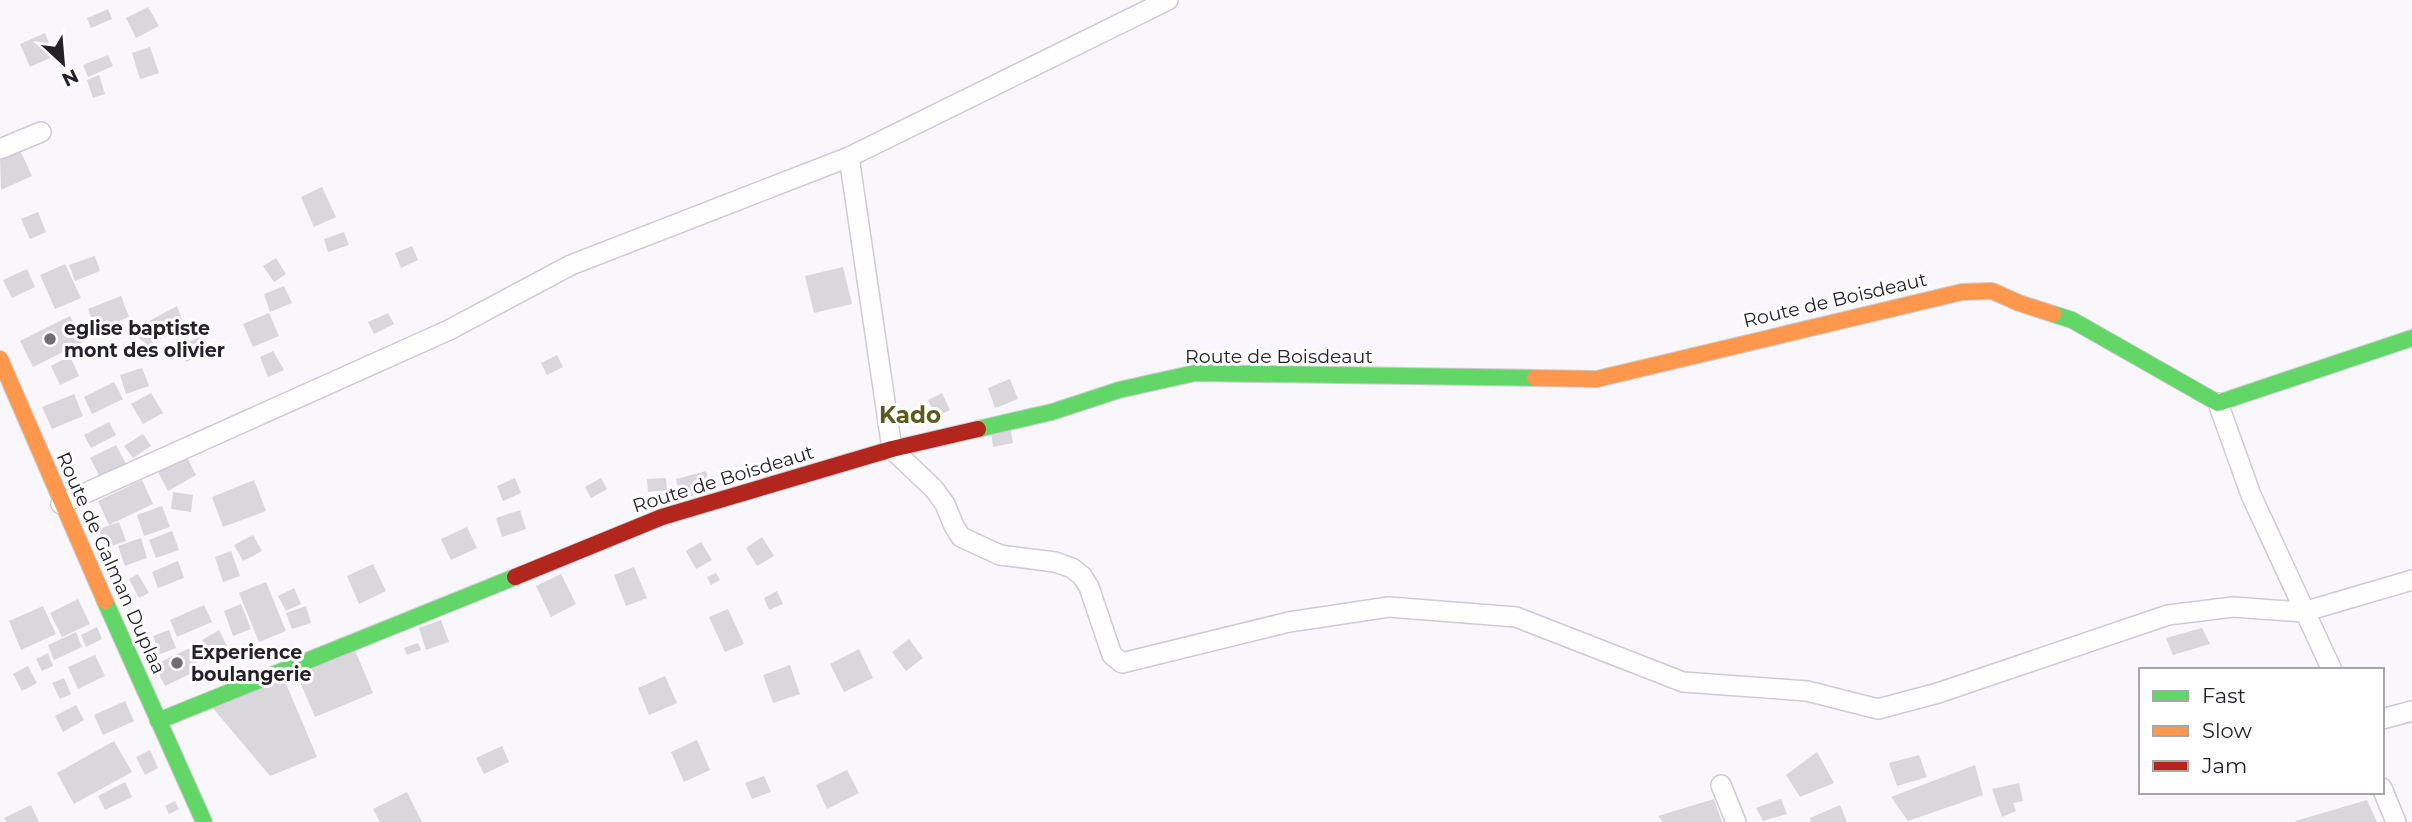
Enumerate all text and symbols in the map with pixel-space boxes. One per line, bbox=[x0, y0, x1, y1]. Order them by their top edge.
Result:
north arrow bbox=[28, 28, 98, 98]
text: N bbox=[58, 64, 82, 92]
street label: Route de Boisdeaut bbox=[1741, 268, 1929, 332]
place label: eglise baptiste mont des olivier bbox=[64, 317, 225, 362]
marker: eglise baptiste mont des olivier bbox=[42, 331, 58, 347]
street label: Route de Boisdeaut bbox=[1185, 345, 1373, 368]
district label: Kado bbox=[879, 401, 941, 429]
street label: Route de Boisdeaut bbox=[630, 440, 817, 517]
street label: Route de Galman Duplaa bbox=[52, 448, 170, 678]
place label: Experience boulangerie bbox=[191, 641, 311, 686]
marker: Experience boulangerie bbox=[169, 655, 185, 671]
legend bbox=[2139, 668, 2384, 794]
text: Fast bbox=[2202, 683, 2246, 708]
text: Slow bbox=[2202, 718, 2252, 743]
text: Jam bbox=[2201, 753, 2247, 778]

